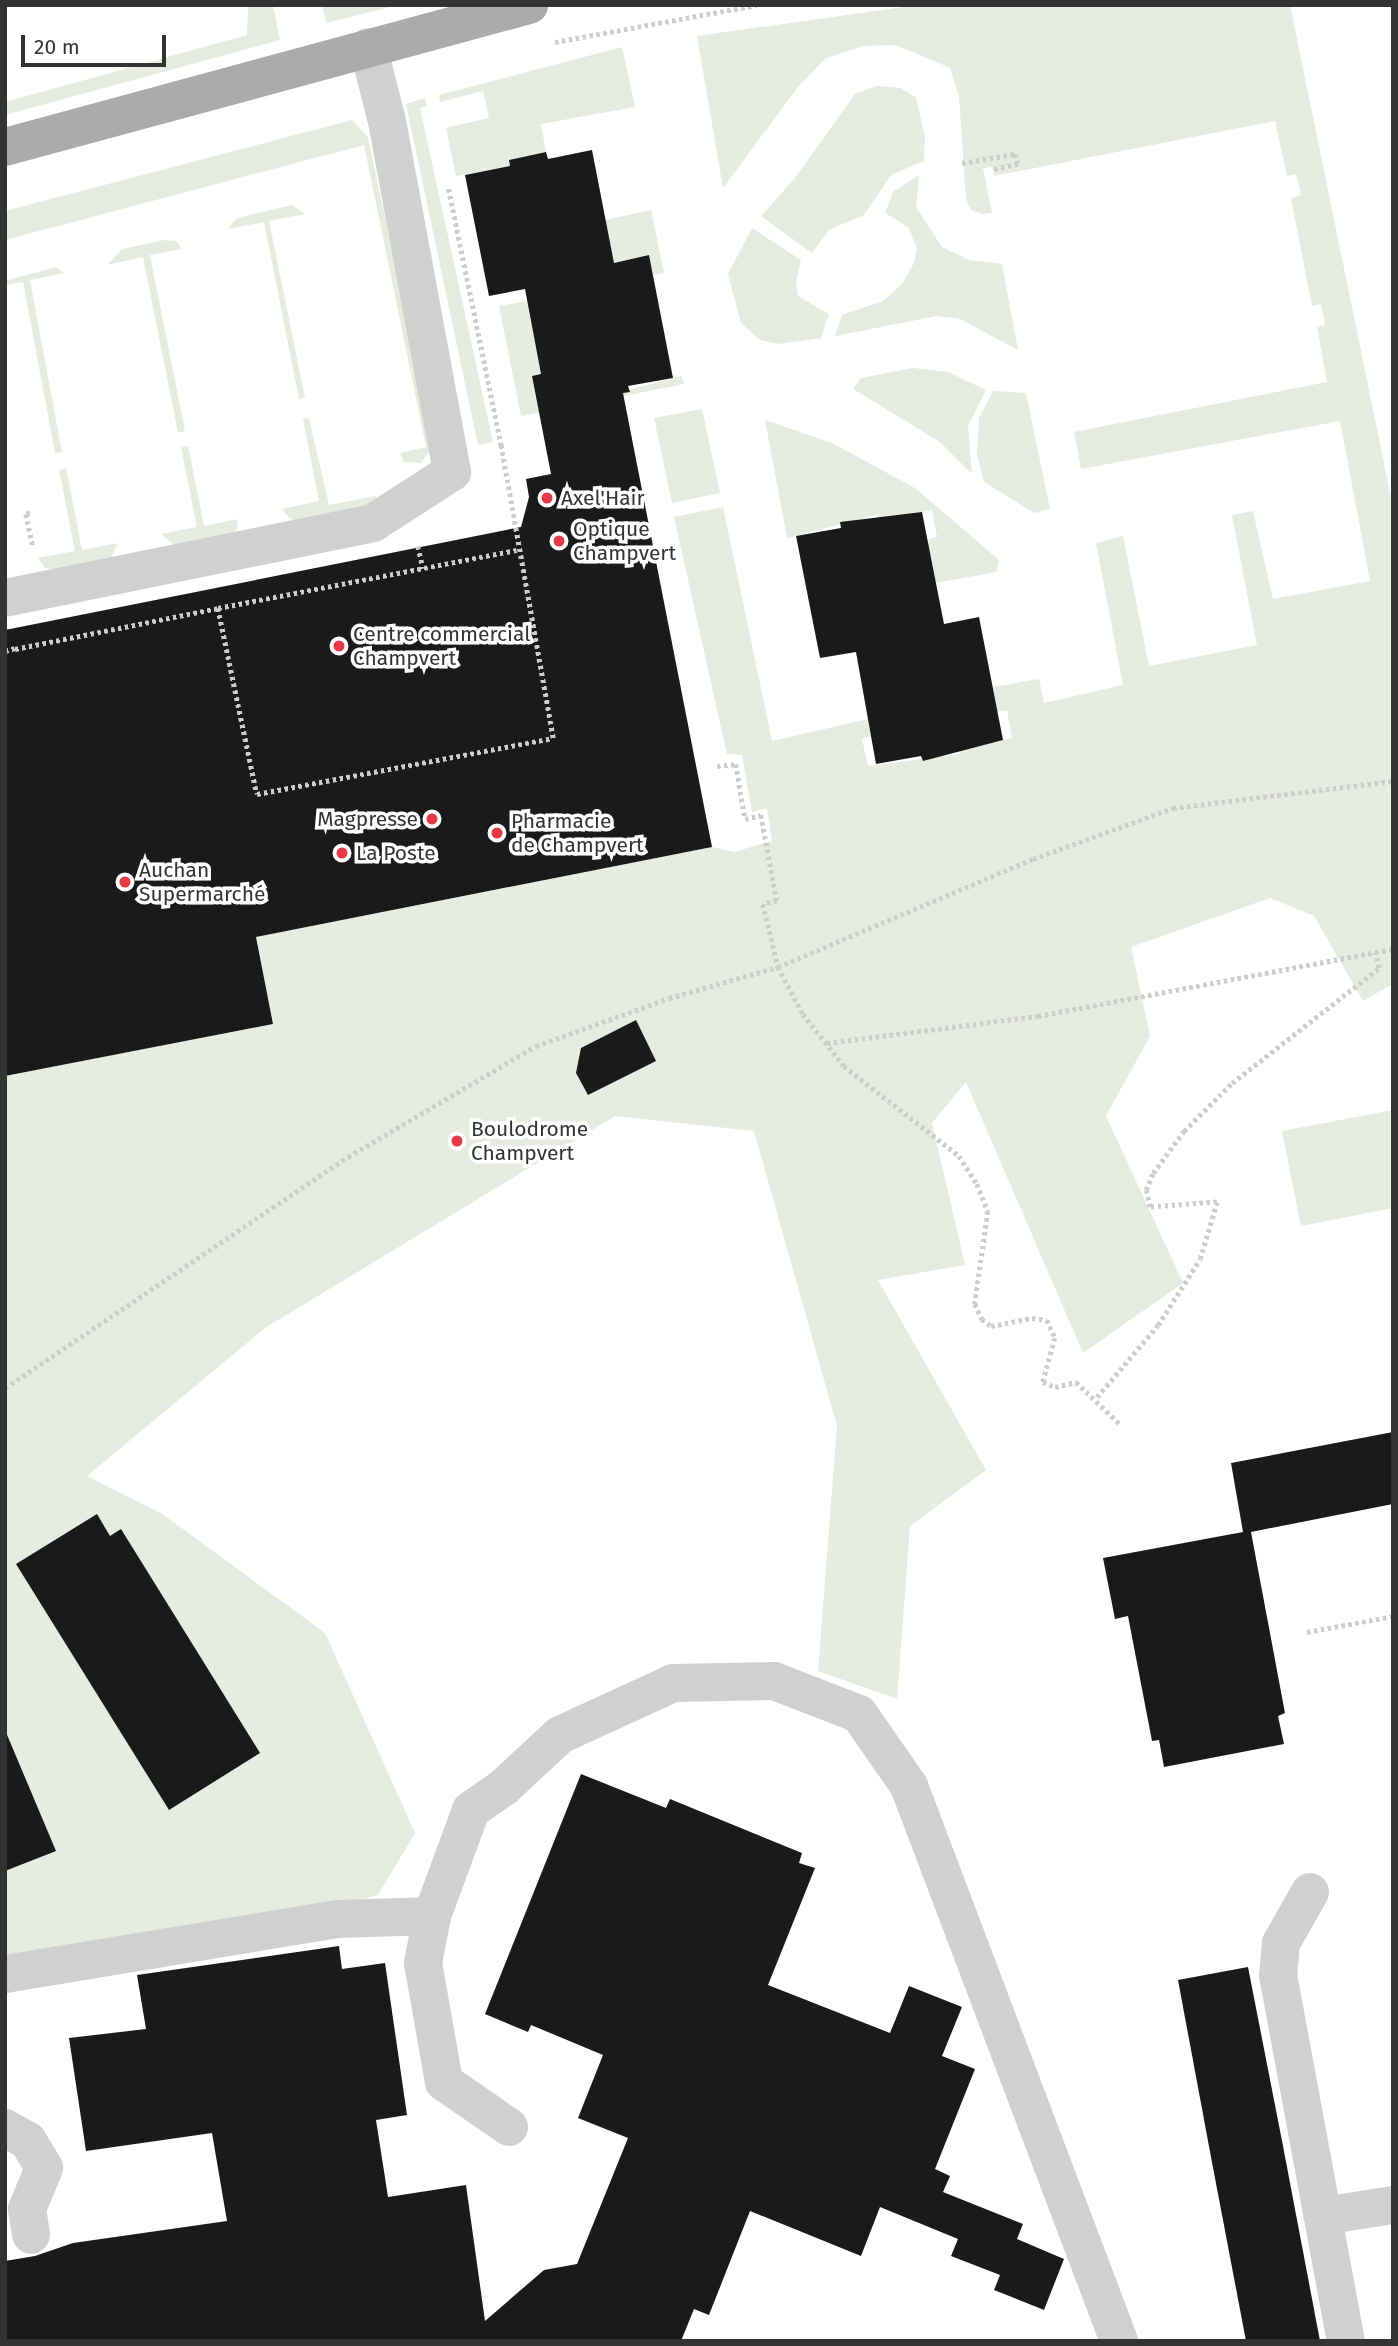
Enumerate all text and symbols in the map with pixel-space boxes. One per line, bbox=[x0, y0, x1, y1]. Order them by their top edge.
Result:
scale bar bbox=[24, 21, 170, 65]
text: 20 m bbox=[34, 34, 80, 60]
place label: Axel'Hair bbox=[561, 485, 645, 511]
marker: Axel'Hair bbox=[539, 490, 555, 506]
place label: Optique Champvert bbox=[573, 516, 676, 566]
marker: Optique Champvert bbox=[551, 533, 567, 549]
place label: Centre commercial Champvert bbox=[353, 621, 530, 671]
marker: Centre commercial Champvert bbox=[331, 638, 347, 654]
place label: Magpresse bbox=[317, 806, 418, 832]
place label: Pharmacie de Champvert bbox=[511, 808, 644, 858]
marker: Magpresse bbox=[424, 811, 440, 827]
marker: Pharmacie de Champvert bbox=[489, 825, 505, 841]
place label: La Poste bbox=[356, 840, 436, 866]
marker: La Poste bbox=[334, 845, 350, 861]
place label: Auchan Supermarché bbox=[139, 857, 265, 907]
marker: Auchan Supermarché bbox=[117, 874, 133, 890]
place label: Boulodrome Champvert bbox=[471, 1116, 588, 1166]
marker: Boulodrome Champvert bbox=[449, 1133, 465, 1149]

